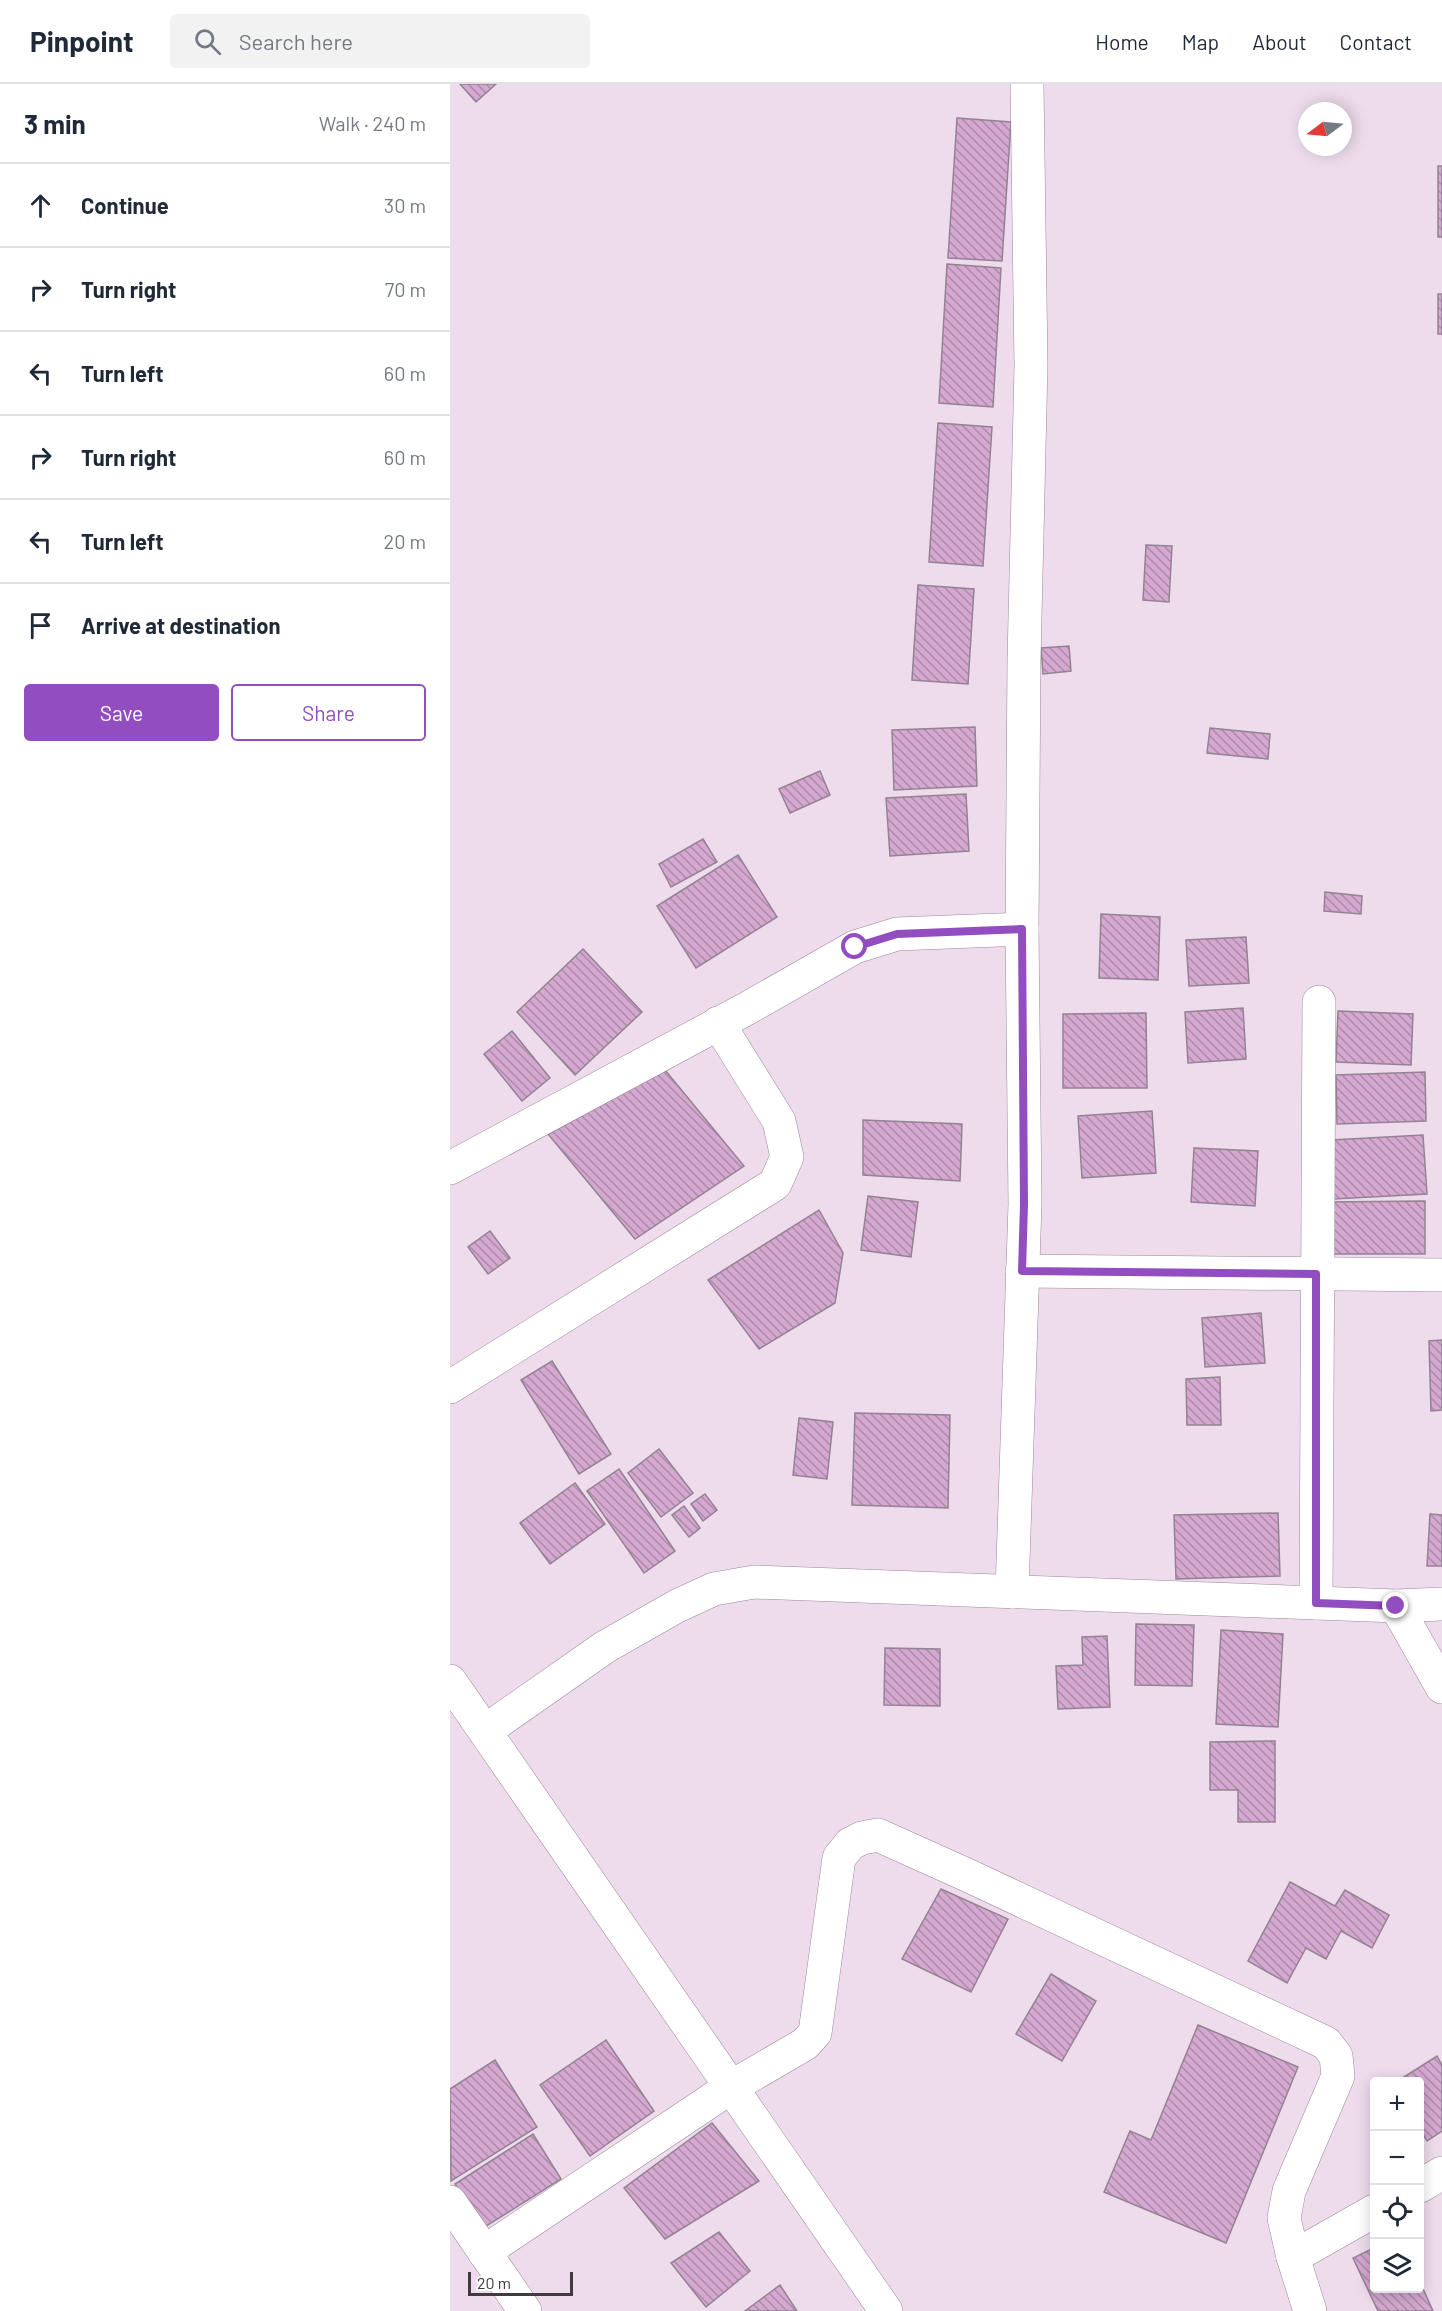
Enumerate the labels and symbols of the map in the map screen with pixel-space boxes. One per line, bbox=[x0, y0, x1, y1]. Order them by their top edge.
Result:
north arrow bbox=[1298, 102, 1352, 156]
route start bbox=[841, 933, 867, 959]
route end bbox=[1382, 1592, 1408, 1618]
scale bar bbox=[468, 2269, 573, 2296]

